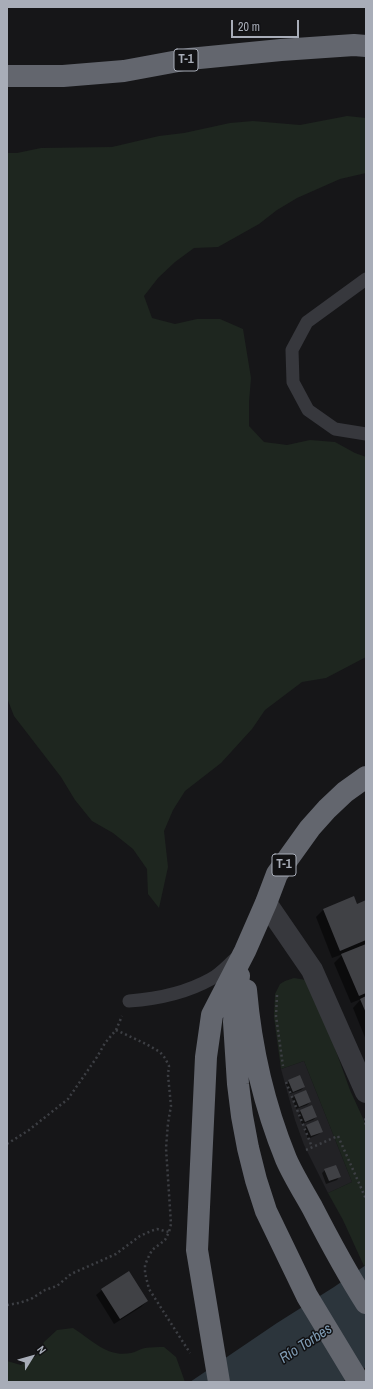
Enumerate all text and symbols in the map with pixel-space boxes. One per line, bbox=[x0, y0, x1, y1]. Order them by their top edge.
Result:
scale bar bbox=[233, 12, 301, 38]
text: 20 m bbox=[238, 19, 260, 35]
road number: T-1 bbox=[174, 49, 198, 71]
road number: T-1 bbox=[272, 854, 296, 876]
water label: Río Torbes bbox=[276, 1320, 336, 1368]
north arrow bbox=[12, 1337, 52, 1377]
text: N bbox=[34, 1343, 49, 1357]

